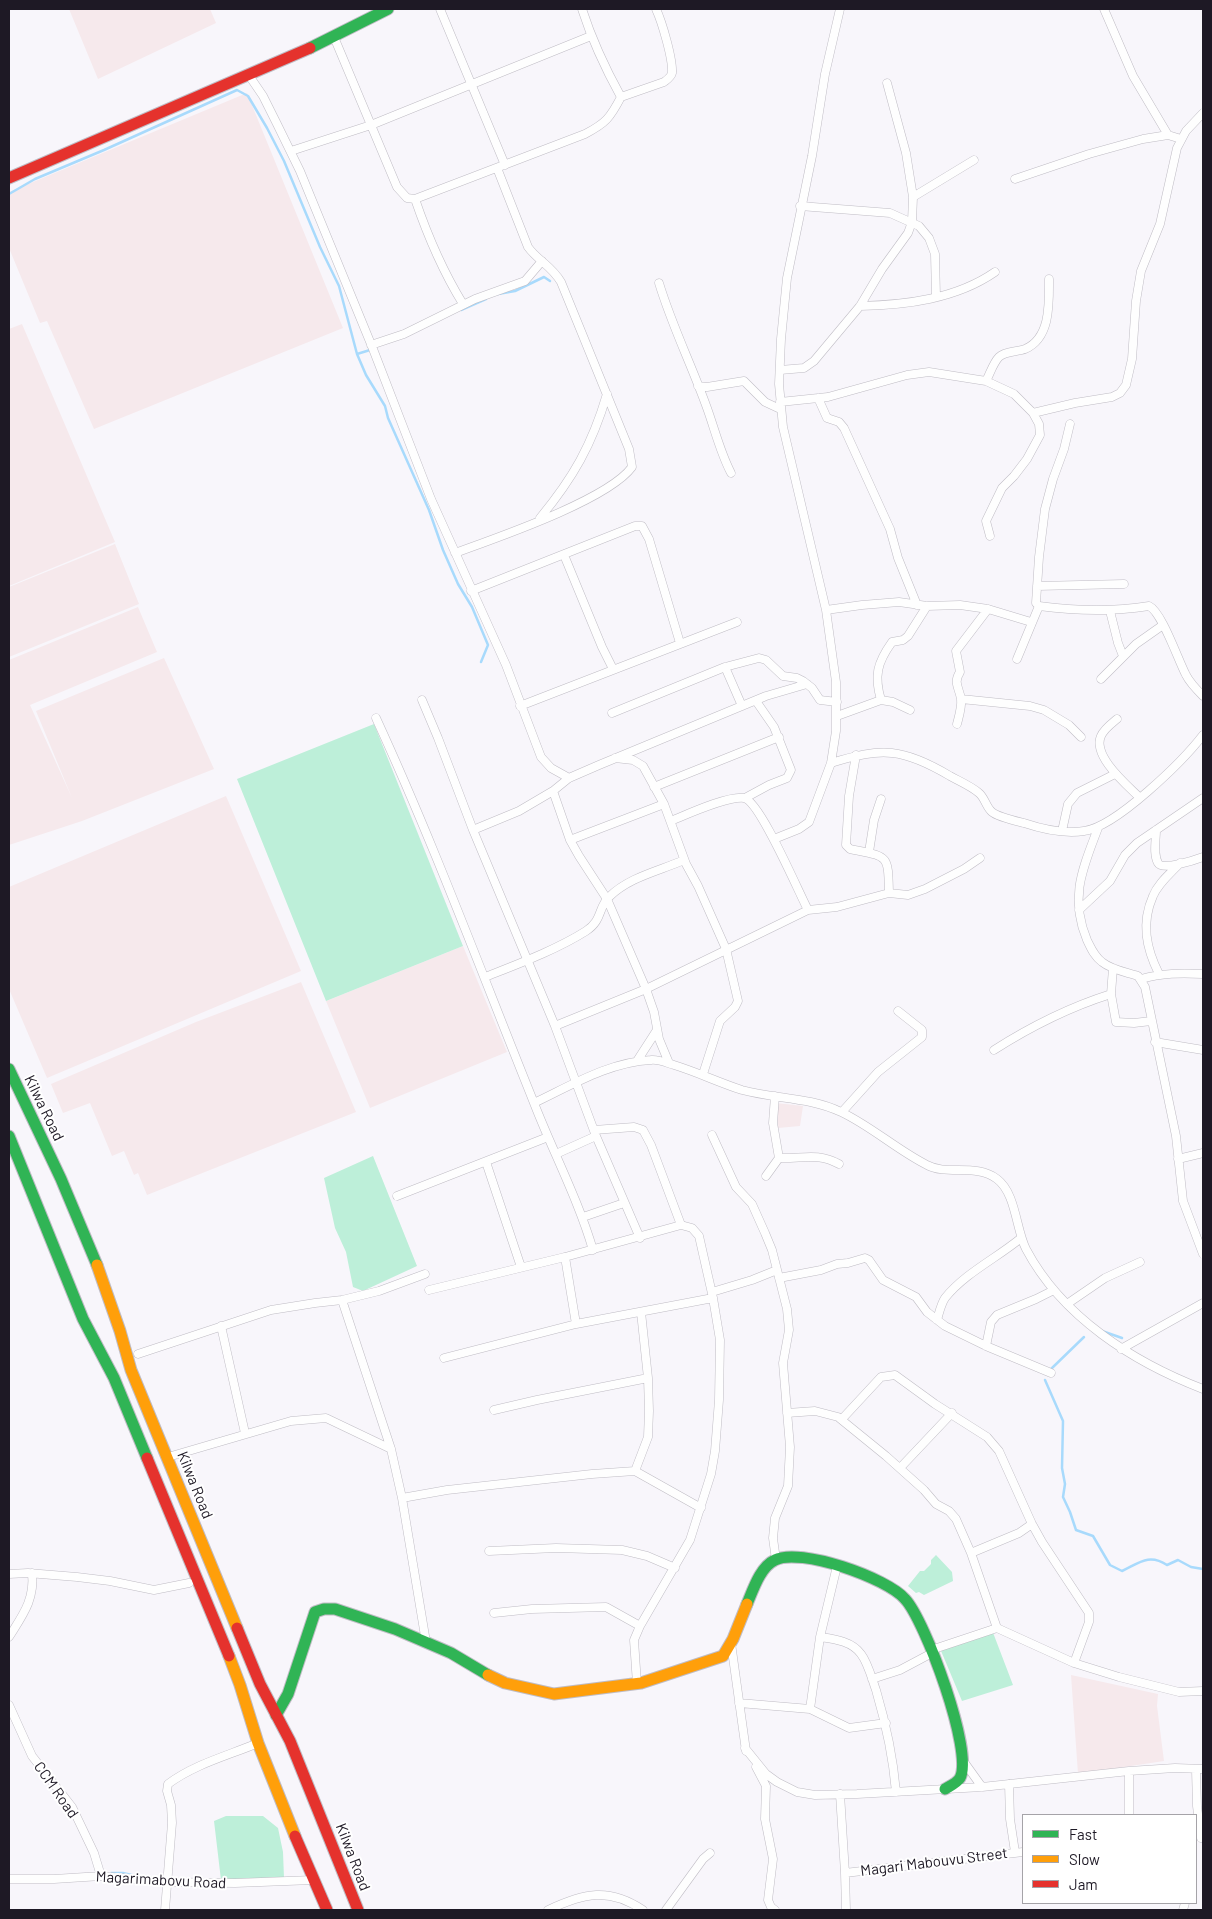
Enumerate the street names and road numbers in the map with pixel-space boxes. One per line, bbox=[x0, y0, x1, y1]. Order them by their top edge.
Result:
street label: Kilwa Road bbox=[20, 1072, 68, 1144]
street label: Kilwa Road bbox=[173, 1449, 217, 1521]
street label: CCM Road bbox=[30, 1758, 82, 1822]
street label: Kilwa Road bbox=[332, 1821, 374, 1893]
street label: Magari Mabouvu Street bbox=[859, 1844, 1009, 1880]
street label: Magarimabovu Road bbox=[95, 1868, 227, 1892]

